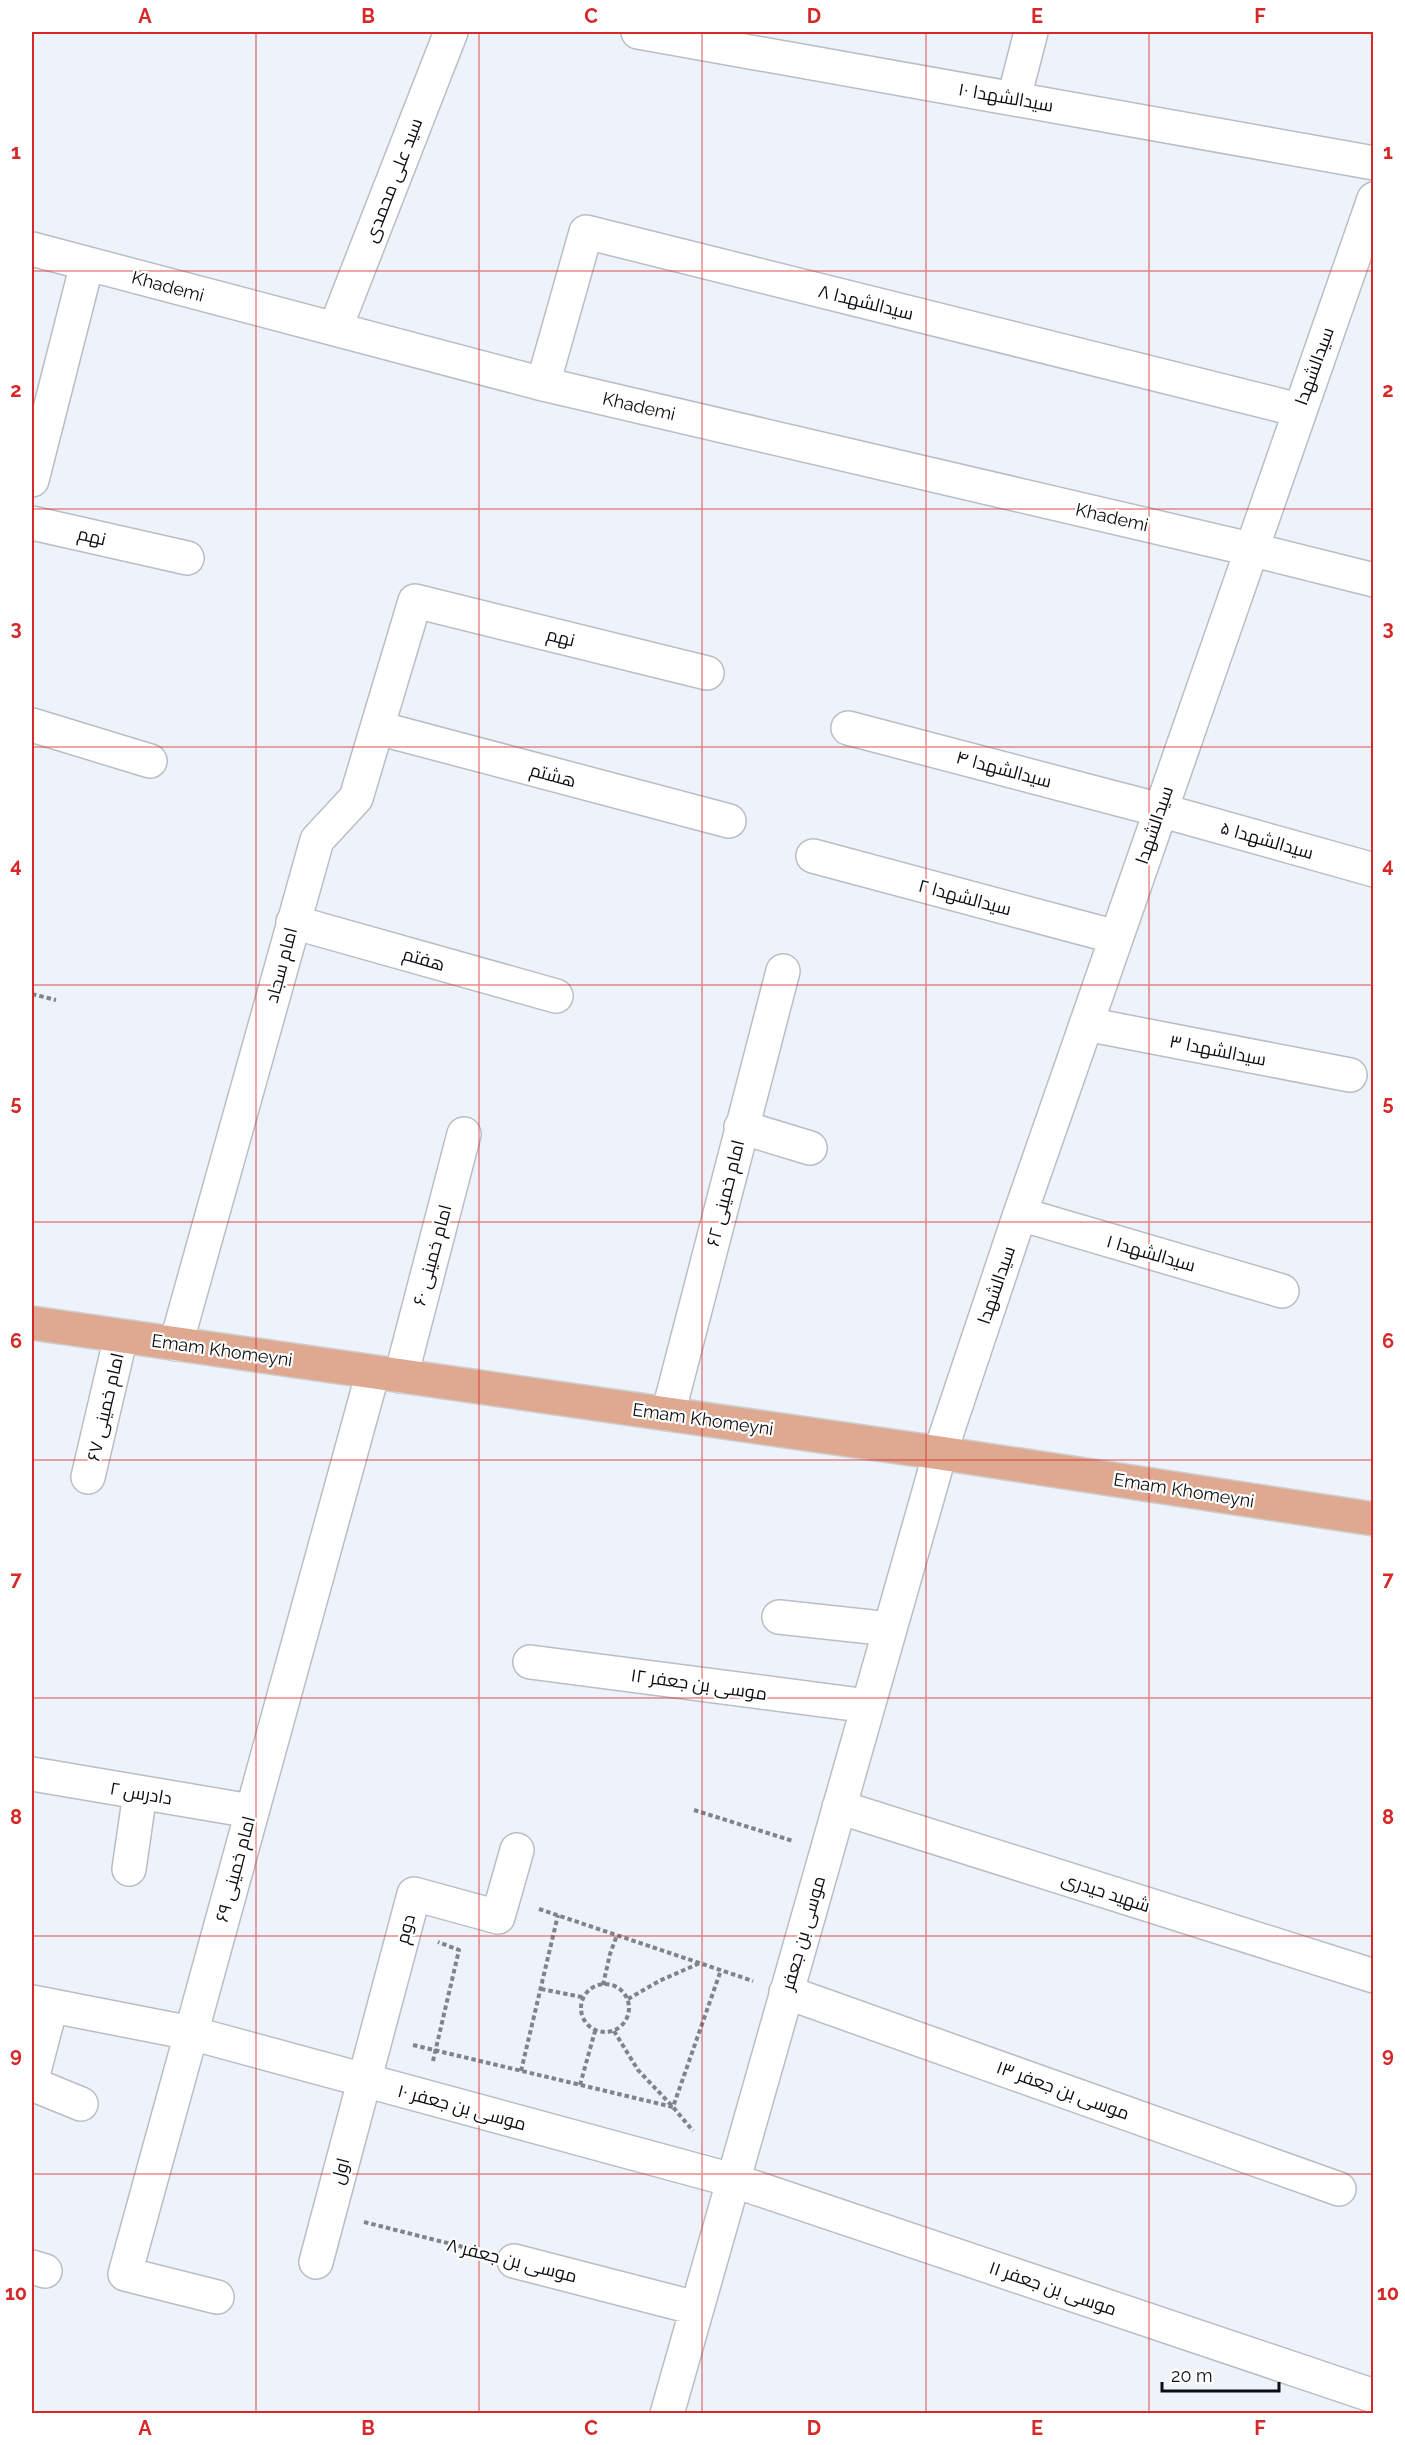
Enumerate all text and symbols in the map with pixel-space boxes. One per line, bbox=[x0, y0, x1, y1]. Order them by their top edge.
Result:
text: A bbox=[138, 4, 152, 28]
text: B bbox=[361, 4, 375, 28]
text: C bbox=[584, 4, 598, 28]
text: D bbox=[807, 4, 821, 28]
text: E bbox=[1031, 4, 1043, 28]
text: F bbox=[1254, 4, 1266, 28]
street label: سیدالشهدا ۱۰ bbox=[957, 78, 1055, 117]
street label: سید علی محمدی bbox=[360, 115, 427, 245]
text: 1 bbox=[11, 140, 21, 164]
text: 1 bbox=[1383, 140, 1393, 164]
street label: Khademi bbox=[129, 266, 207, 306]
street label: سیدالشهدا ۸ bbox=[816, 280, 916, 325]
street label: سیدالشهدا bbox=[1290, 324, 1339, 408]
text: 2 bbox=[10, 378, 22, 402]
text: 2 bbox=[1382, 378, 1394, 402]
street label: Khademi bbox=[601, 387, 677, 425]
street label: Khademi bbox=[1074, 498, 1150, 536]
street label: نهم bbox=[75, 523, 108, 551]
text: 3 bbox=[10, 616, 22, 640]
text: 3 bbox=[1382, 616, 1394, 640]
street label: نهم bbox=[544, 623, 577, 653]
street label: سیدالشهدا ۴ bbox=[954, 746, 1054, 793]
street label: هشتم bbox=[527, 759, 578, 793]
street label: سیدالشهدا bbox=[1131, 783, 1178, 867]
street label: سیدالشهدا ۵ bbox=[1218, 817, 1316, 864]
text: 4 bbox=[10, 853, 22, 877]
text: 4 bbox=[1382, 853, 1394, 877]
street label: سیدالشهدا ۲ bbox=[916, 874, 1014, 920]
street label: امام سجاد bbox=[261, 925, 303, 1006]
street label: هفتم bbox=[400, 943, 448, 977]
street label: سیدالشهدا ۳ bbox=[1168, 1030, 1268, 1071]
text: 5 bbox=[10, 1091, 22, 1115]
text: 5 bbox=[1382, 1091, 1394, 1115]
street label: امام خمینی ۶۲ bbox=[702, 1138, 750, 1249]
street label: امام خمینی ۶۰ bbox=[408, 1202, 458, 1308]
street label: سیدالشهدا ۱ bbox=[1104, 1230, 1198, 1277]
street label: سیدالشهدا bbox=[973, 1243, 1020, 1327]
text: 6 bbox=[10, 1329, 22, 1353]
text: 6 bbox=[1382, 1329, 1394, 1353]
street label: Emam Khomeyni bbox=[150, 1330, 294, 1370]
street label: امام خمینی ۶۷ bbox=[82, 1351, 130, 1464]
street label: Emam Khomeyni bbox=[631, 1399, 775, 1439]
street label: Emam Khomeyni bbox=[1112, 1469, 1256, 1511]
text: 7 bbox=[10, 1567, 22, 1591]
text: 7 bbox=[1382, 1567, 1394, 1591]
street label: موسی بن جعفر ۱۲ bbox=[629, 1664, 768, 1705]
street label: دادرس ۲ bbox=[108, 1777, 174, 1810]
text: 8 bbox=[10, 1805, 22, 1829]
text: 8 bbox=[1382, 1805, 1394, 1829]
street label: امام خمینی ۶۹ bbox=[211, 1814, 261, 1925]
street label: شهید حیدری bbox=[1059, 1868, 1153, 1917]
street label: موسی بن جعفر bbox=[776, 1874, 830, 1994]
street label: دوم bbox=[391, 1912, 421, 1947]
text: 9 bbox=[10, 2043, 22, 2067]
text: 9 bbox=[1382, 2043, 1394, 2067]
street label: موسی بن جعفر ۱۳ bbox=[993, 2056, 1132, 2125]
street label: موسی بن جعفر ۱۰ bbox=[395, 2080, 529, 2135]
street label: اول bbox=[326, 2155, 355, 2187]
street label: موسی بن جعفر ۸ bbox=[444, 2234, 579, 2287]
street label: موسی بن جعفر ۱۱ bbox=[986, 2256, 1119, 2321]
text: 10 bbox=[5, 2281, 27, 2305]
text: 10 bbox=[1377, 2281, 1399, 2305]
scale bar bbox=[1162, 2355, 1279, 2393]
text: 20 m bbox=[1171, 2365, 1213, 2386]
text: A bbox=[138, 2416, 152, 2440]
text: B bbox=[361, 2416, 375, 2440]
text: C bbox=[584, 2416, 598, 2440]
text: D bbox=[807, 2416, 821, 2440]
text: E bbox=[1031, 2416, 1043, 2440]
text: F bbox=[1254, 2416, 1266, 2440]

